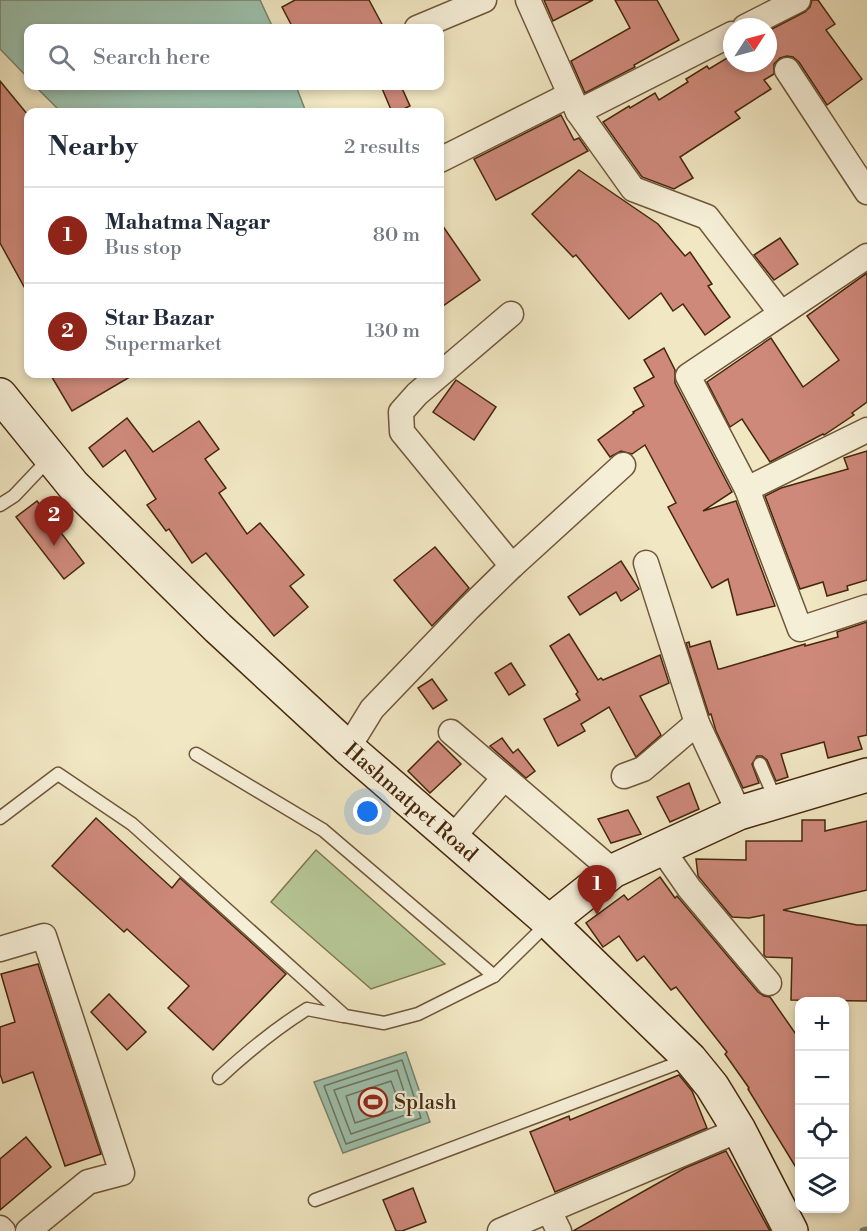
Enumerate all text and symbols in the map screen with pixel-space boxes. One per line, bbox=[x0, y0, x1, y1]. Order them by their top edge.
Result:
north arrow bbox=[723, 18, 777, 72]
search box bbox=[24, 24, 444, 90]
icon: search bbox=[45, 41, 78, 74]
text: Search here bbox=[93, 44, 210, 71]
text: Nearby bbox=[48, 131, 138, 163]
text: 2 results bbox=[344, 135, 420, 160]
text: Mahatma Nagar bbox=[105, 209, 271, 236]
text: 1 bbox=[63, 223, 72, 248]
text: 80 m bbox=[373, 223, 420, 248]
text: Bus stop bbox=[105, 236, 182, 261]
text: Star Bazar bbox=[105, 305, 215, 332]
text: 2 bbox=[61, 319, 74, 344]
text: 130 m bbox=[365, 319, 420, 344]
text: Supermarket bbox=[105, 332, 222, 357]
pin: 2 bbox=[34, 496, 74, 546]
street label: Hashmatpet Road bbox=[338, 738, 483, 868]
your location bbox=[353, 797, 382, 826]
pin: 1 bbox=[578, 866, 616, 915]
map controls bbox=[795, 997, 849, 1213]
button: + bbox=[795, 997, 849, 1051]
button: − bbox=[795, 1051, 849, 1105]
sports icon: Splash bbox=[357, 1086, 389, 1118]
place label: Splash bbox=[394, 1090, 457, 1116]
button: locate bbox=[795, 1105, 849, 1159]
button: layers bbox=[795, 1159, 849, 1213]

